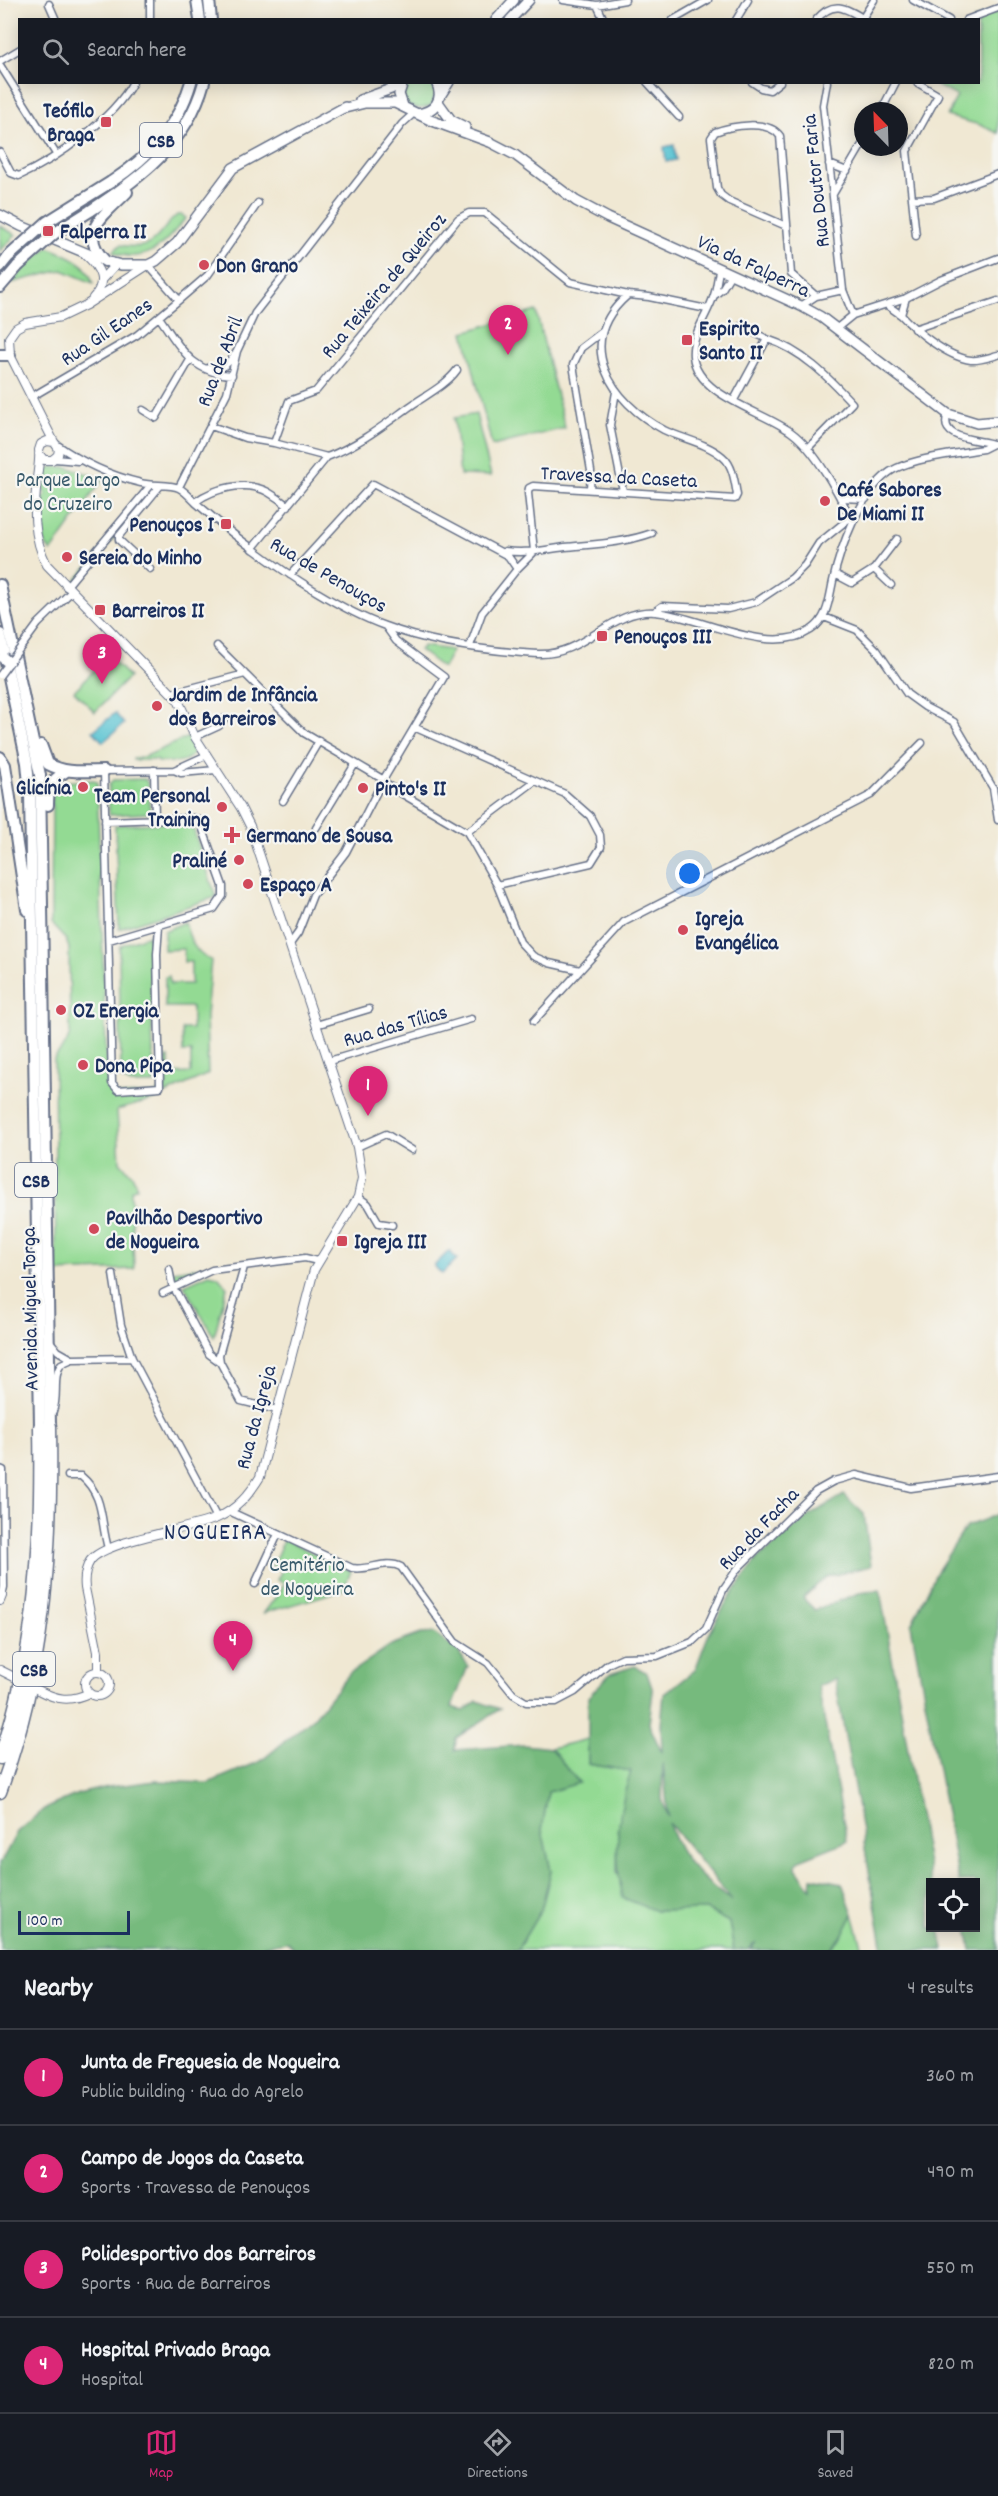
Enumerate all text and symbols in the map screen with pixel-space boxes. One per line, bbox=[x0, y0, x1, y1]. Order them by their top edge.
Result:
search box bbox=[18, 18, 980, 84]
icon: search bbox=[39, 35, 72, 68]
text: Search here bbox=[87, 36, 186, 67]
place label: Teófilo Braga bbox=[43, 98, 95, 152]
north arrow bbox=[854, 102, 908, 156]
street label: Rua Doutor Faria bbox=[796, 112, 840, 249]
marker: Teófilo Braga bbox=[99, 115, 113, 129]
road number: CSB bbox=[140, 123, 182, 157]
street label: Rua Teixeira de Queiroz bbox=[315, 208, 455, 366]
place label: Falperra II bbox=[60, 219, 147, 249]
marker: Falperra II bbox=[41, 224, 55, 238]
street label: Via da Falperra bbox=[691, 228, 815, 308]
place label: Don Grano bbox=[216, 253, 298, 283]
marker: Don Grano bbox=[197, 258, 211, 272]
street label: Rua Gil Eanes bbox=[56, 292, 160, 375]
pin: 2 bbox=[488, 306, 528, 355]
street label: Rua de Abril bbox=[191, 312, 253, 412]
place label: Espirito Santo II bbox=[699, 316, 763, 370]
marker: Espirito Santo II bbox=[680, 333, 694, 347]
street label: Travessa da Caseta bbox=[540, 460, 699, 498]
park label: Parque Largo do Cruzeiro bbox=[16, 467, 120, 521]
place label: Café Sabores De Miami II bbox=[837, 477, 942, 531]
marker: Café Sabores De Miami II bbox=[818, 494, 832, 508]
place label: Penouços I bbox=[129, 512, 214, 542]
marker: Penouços I bbox=[219, 517, 233, 531]
street label: Rua de Penouços bbox=[263, 531, 392, 622]
place label: Sereia do Minho bbox=[79, 545, 202, 575]
marker: Sereia do Minho bbox=[60, 550, 74, 564]
place label: Barreiros II bbox=[112, 598, 205, 628]
marker: Barreiros II bbox=[93, 603, 107, 617]
place label: Penouços III bbox=[614, 624, 712, 654]
marker: Penouços III bbox=[595, 629, 609, 643]
pin: 3 bbox=[82, 634, 122, 684]
place label: Jardim de Infância dos Barreiros bbox=[169, 682, 318, 736]
marker: Jardim de Infância dos Barreiros bbox=[150, 699, 164, 713]
place label: Glicínia bbox=[16, 775, 72, 805]
place label: Pinto's II bbox=[375, 776, 446, 806]
marker: Glicínia bbox=[76, 780, 90, 794]
marker: Pinto's II bbox=[356, 781, 370, 795]
place label: Team Personal Training bbox=[94, 783, 211, 837]
marker: Team Personal Training bbox=[215, 800, 229, 814]
place label: Germano de Sousa bbox=[246, 823, 393, 853]
marker: Germano de Sousa bbox=[223, 826, 241, 844]
place label: Praliné bbox=[172, 848, 227, 878]
marker: Praliné bbox=[232, 853, 246, 867]
your location bbox=[675, 859, 704, 888]
place label: Espaço A bbox=[260, 872, 332, 902]
marker: Espaço A bbox=[241, 877, 255, 891]
place label: Igreja Evangélica bbox=[695, 906, 779, 960]
marker: Igreja Evangélica bbox=[676, 923, 690, 937]
place label: OZ Energia bbox=[73, 998, 159, 1028]
street label: Rua das Tílias bbox=[340, 999, 451, 1057]
marker: OZ Energia bbox=[54, 1003, 68, 1017]
place label: Dona Pipa bbox=[95, 1053, 174, 1083]
marker: Dona Pipa bbox=[76, 1058, 90, 1072]
pin: 1 bbox=[348, 1066, 388, 1116]
road number: CSB bbox=[15, 1163, 57, 1197]
place label: Pavilhão Desportivo de Nogueira bbox=[106, 1205, 263, 1259]
marker: Pavilhão Desportivo de Nogueira bbox=[87, 1222, 101, 1236]
street label: Avenida Miguel Torga bbox=[16, 1226, 48, 1391]
place label: Igreja III bbox=[354, 1229, 427, 1259]
marker: Igreja III bbox=[335, 1234, 349, 1248]
street label: Rua da Igreja bbox=[230, 1361, 286, 1473]
street label: Rua da Facha bbox=[713, 1481, 808, 1578]
district label: NOGUEIRA bbox=[164, 1517, 268, 1551]
park label: Cemitério de Nogueira bbox=[261, 1552, 354, 1606]
pin: 4 bbox=[214, 1622, 252, 1671]
road number: CSB bbox=[13, 1652, 55, 1686]
map controls bbox=[926, 1878, 980, 1932]
button: locate bbox=[926, 1878, 980, 1932]
scale bar bbox=[18, 1908, 130, 1936]
text: 100 m bbox=[27, 1910, 63, 1933]
text: Nearby bbox=[24, 1971, 92, 2008]
text: 4 results bbox=[907, 1975, 974, 2003]
text: Junta de Freguesia de Nogueira bbox=[81, 2048, 339, 2079]
text: 1 bbox=[41, 2063, 46, 2091]
text: 360 m bbox=[926, 2063, 974, 2091]
text: Public building · Rua do Agrelo bbox=[81, 2079, 304, 2107]
text: Campo de Jogos da Caseta bbox=[81, 2144, 303, 2175]
text: 2 bbox=[39, 2159, 48, 2187]
text: 490 m bbox=[927, 2159, 974, 2187]
text: Sports · Travessa de Penouços bbox=[81, 2175, 310, 2203]
text: Polidesportivo dos Barreiros bbox=[81, 2240, 316, 2271]
text: 3 bbox=[39, 2255, 48, 2283]
text: 550 m bbox=[926, 2255, 974, 2283]
text: Sports · Rua de Barreiros bbox=[81, 2271, 271, 2299]
text: Hospital Privado Braga bbox=[81, 2336, 270, 2367]
text: 4 bbox=[39, 2351, 48, 2379]
text: 820 m bbox=[928, 2351, 974, 2379]
text: Hospital bbox=[81, 2367, 143, 2395]
tab: Map bbox=[145, 2426, 178, 2485]
tab: Directions bbox=[467, 2426, 528, 2485]
tab: Saved bbox=[817, 2426, 853, 2485]

